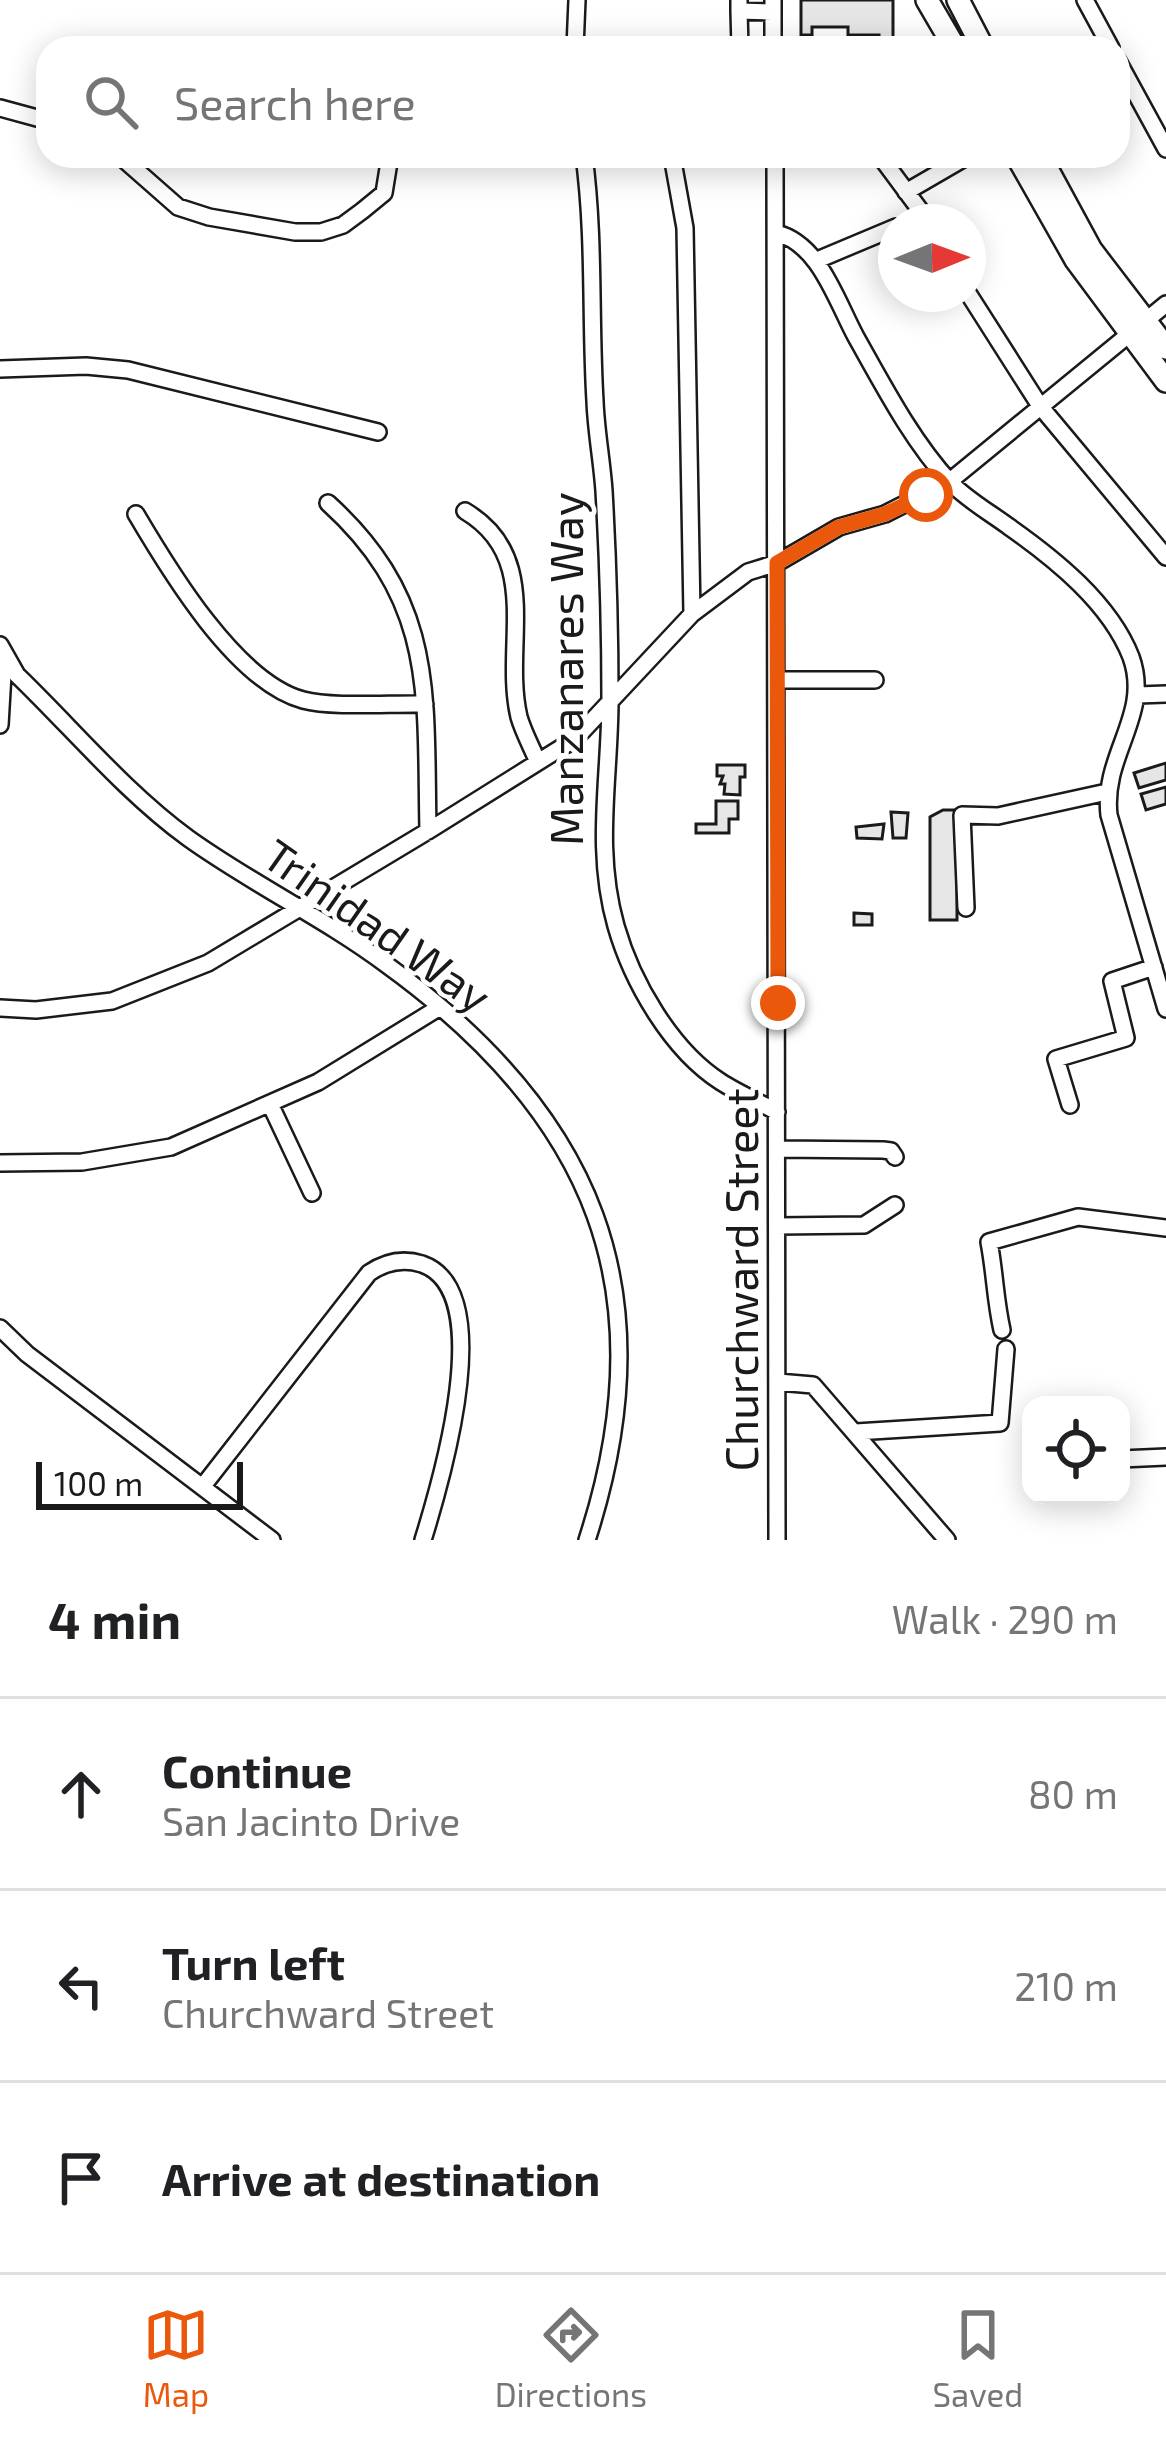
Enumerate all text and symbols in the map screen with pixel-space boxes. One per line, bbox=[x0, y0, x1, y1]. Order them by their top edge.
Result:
search box bbox=[36, 36, 1130, 168]
icon: search bbox=[78, 69, 144, 135]
text: Search here bbox=[174, 75, 416, 129]
north arrow bbox=[878, 204, 986, 312]
route start bbox=[899, 468, 953, 522]
street label: Manzanares Way bbox=[538, 492, 592, 846]
street label: Trinidad Way bbox=[254, 826, 502, 1022]
route end bbox=[751, 976, 805, 1030]
street label: Churchward Street bbox=[713, 1088, 767, 1472]
map controls bbox=[1022, 1396, 1130, 1504]
button: locate bbox=[1022, 1396, 1130, 1504]
scale bar bbox=[36, 1456, 243, 1509]
text: 100 m bbox=[54, 1463, 143, 1503]
text: 4 min bbox=[48, 1588, 181, 1649]
text: Walk · 290 m bbox=[892, 1595, 1118, 1642]
text: Continue bbox=[162, 1743, 352, 1797]
icon: ahead bbox=[48, 1761, 114, 1827]
text: 80 m bbox=[1028, 1770, 1118, 1817]
text: San Jacinto Drive bbox=[162, 1797, 460, 1844]
text: Turn left bbox=[162, 1935, 345, 1989]
icon: left bbox=[48, 1953, 114, 2019]
text: 210 m bbox=[1014, 1962, 1118, 2009]
text: Churchward Street bbox=[162, 1989, 494, 2036]
icon: arrive bbox=[48, 2145, 114, 2211]
text: Arrive at destination bbox=[162, 2151, 600, 2205]
tab: Map bbox=[143, 2302, 209, 2414]
tab: Directions bbox=[495, 2302, 647, 2414]
tab: Saved bbox=[933, 2302, 1023, 2414]

